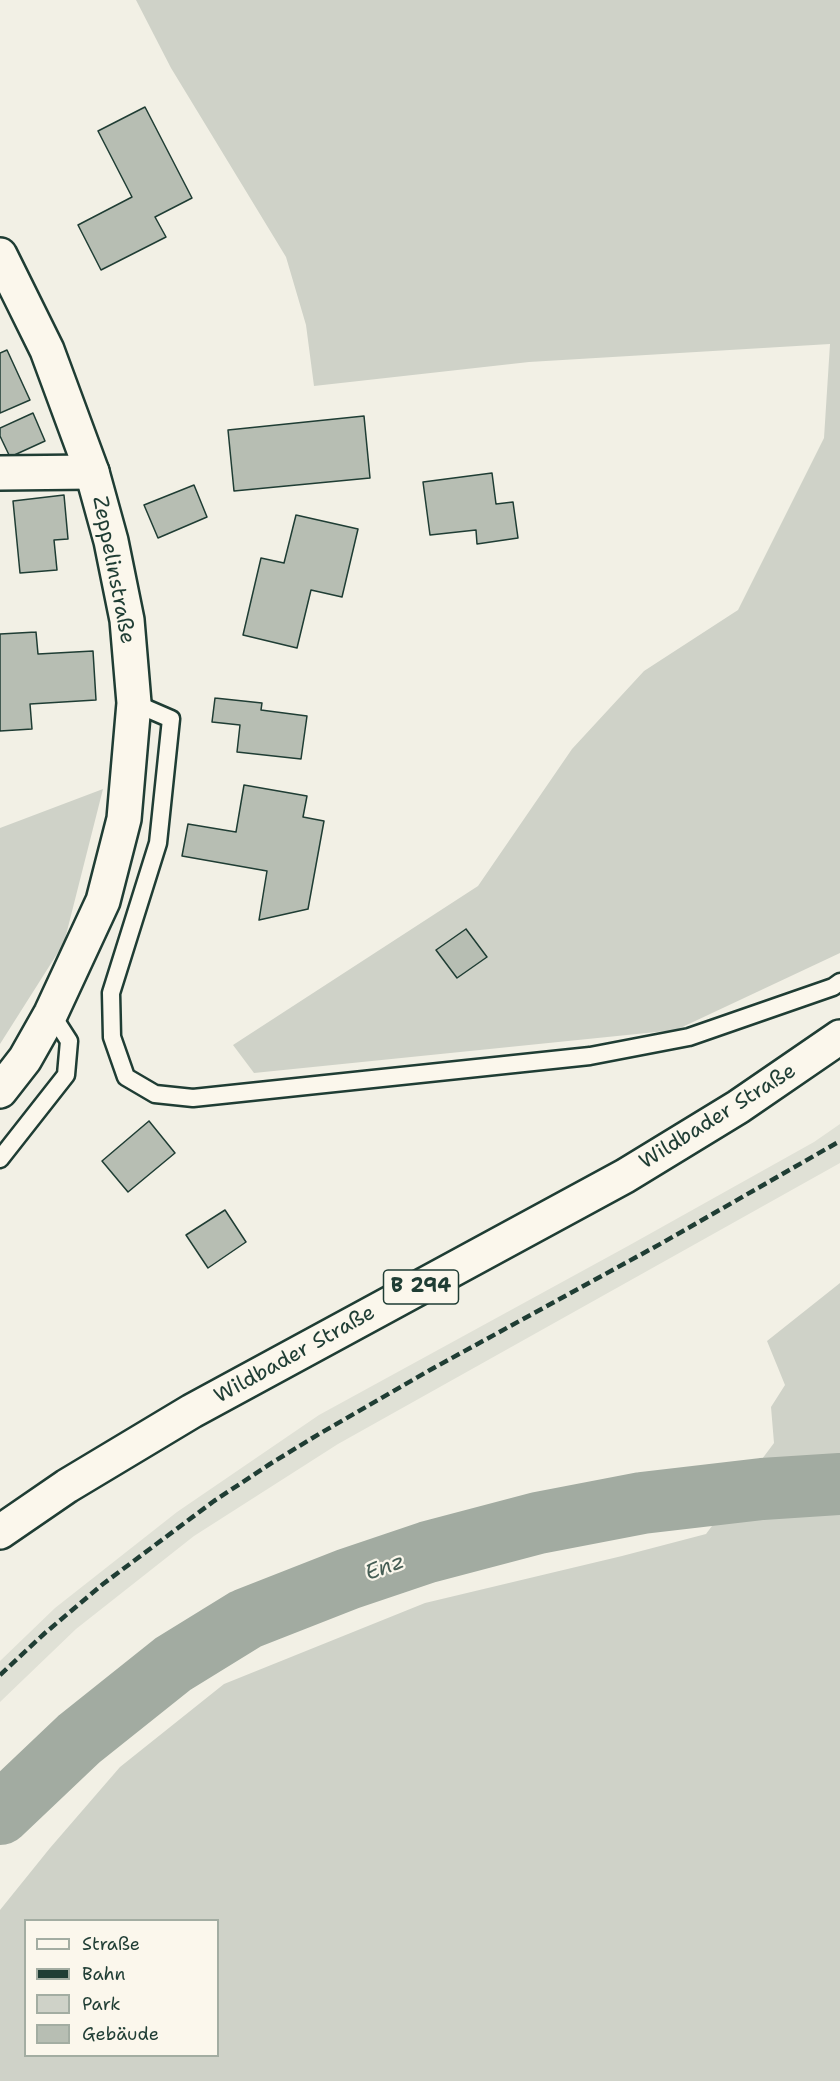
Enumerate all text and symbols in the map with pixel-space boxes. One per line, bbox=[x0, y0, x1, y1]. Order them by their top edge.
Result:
street label: Zeppelinstraße bbox=[86, 494, 140, 646]
street label: Wildbader Straße bbox=[635, 1059, 801, 1175]
road number: B 294 bbox=[384, 1270, 458, 1304]
street label: Wildbader Straße bbox=[210, 1300, 380, 1410]
water label: Enz bbox=[362, 1549, 408, 1587]
legend bbox=[24, 1919, 219, 2057]
text: Straße bbox=[82, 1932, 140, 1956]
text: Bahn bbox=[82, 1962, 126, 1986]
text: Park bbox=[82, 1992, 121, 2016]
text: Gebäude bbox=[82, 2022, 159, 2046]

